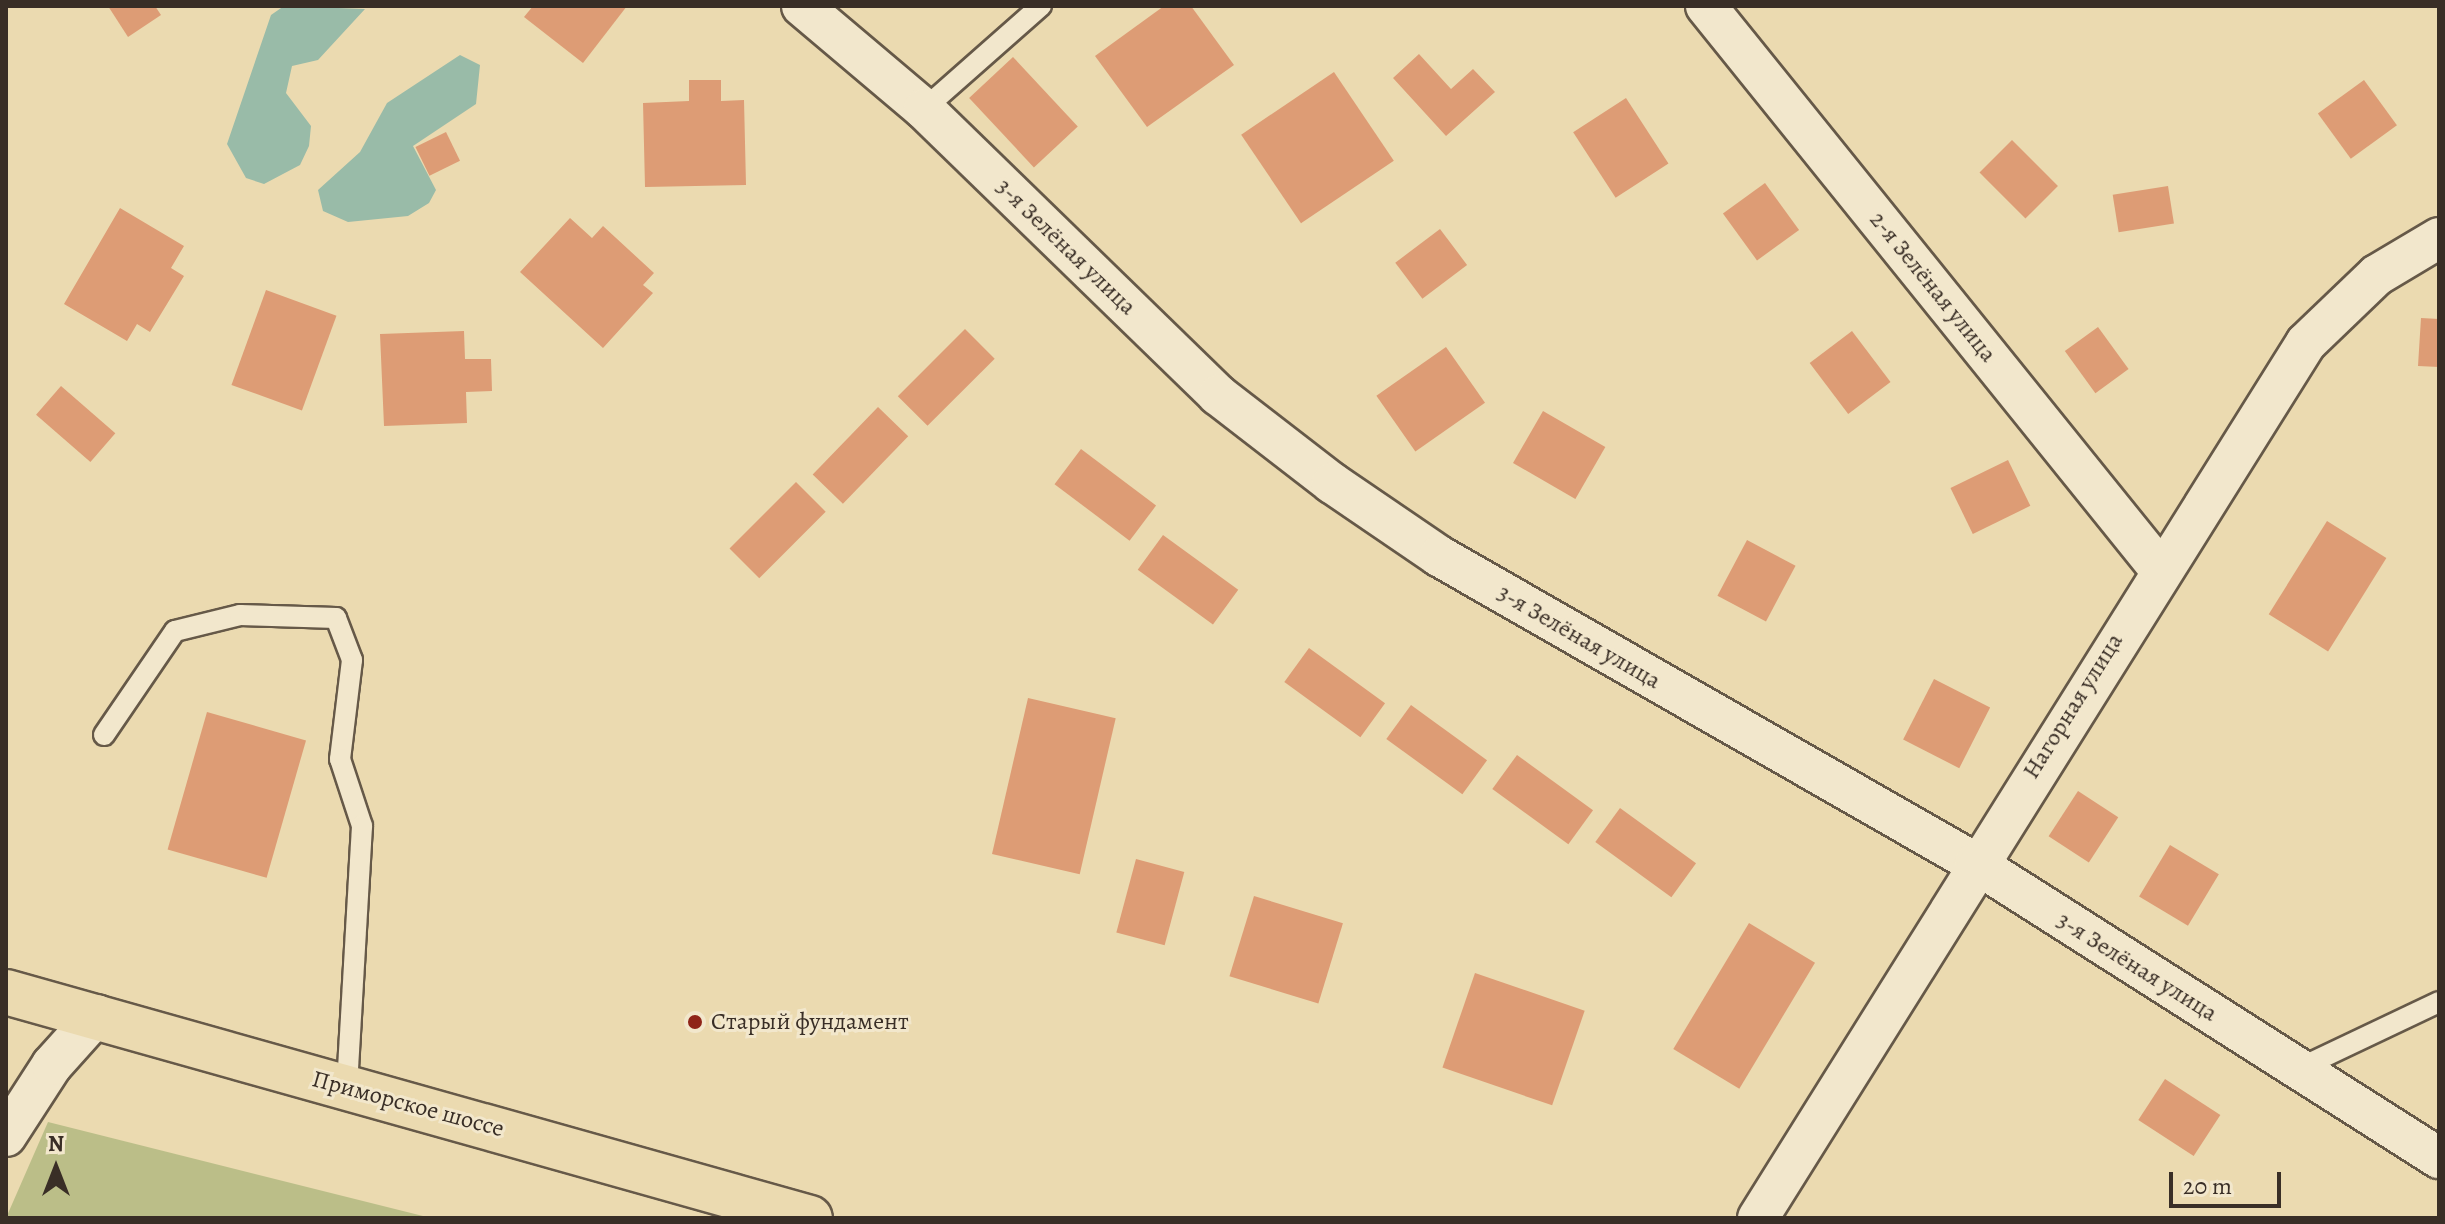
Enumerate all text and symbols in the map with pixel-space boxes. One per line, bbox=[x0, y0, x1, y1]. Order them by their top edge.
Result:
street label: 3-я Зелёная улица bbox=[990, 173, 1142, 321]
street label: 2-я Зелёная улица bbox=[1864, 206, 2002, 368]
street label: 3-я Зелёная улица bbox=[1492, 579, 1666, 695]
street label: Нагорная улица bbox=[2017, 628, 2129, 784]
street label: 3-я Зелёная улица bbox=[2051, 906, 2223, 1028]
place label: Старый фундамент bbox=[711, 1008, 909, 1036]
marker: Старый фундамент bbox=[686, 1013, 704, 1031]
street label: Приморское шоссе bbox=[309, 1065, 507, 1143]
north arrow bbox=[16, 1128, 96, 1208]
text: N bbox=[48, 1129, 64, 1159]
scale bar bbox=[2173, 1156, 2285, 1206]
text: 20 m bbox=[2183, 1170, 2232, 1202]

